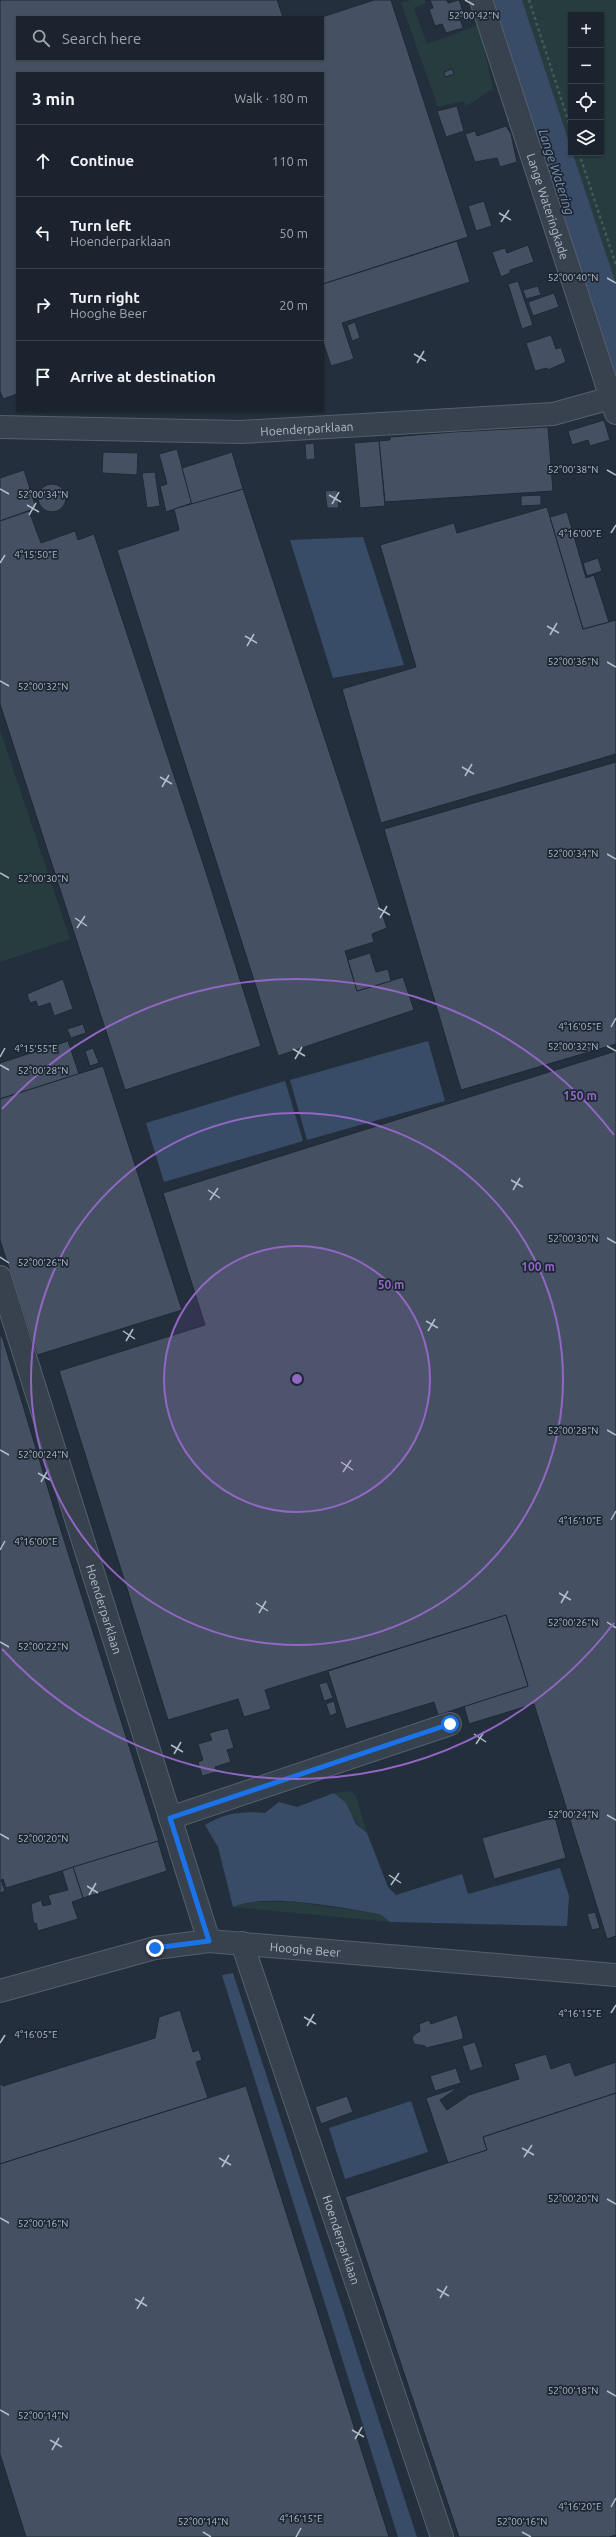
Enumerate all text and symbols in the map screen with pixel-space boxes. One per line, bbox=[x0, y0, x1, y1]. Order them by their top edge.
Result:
text: 52°00'42"N bbox=[449, 10, 499, 21]
map controls bbox=[568, 12, 604, 156]
button: + bbox=[568, 12, 604, 48]
search box bbox=[16, 16, 324, 60]
icon: search bbox=[30, 27, 52, 49]
text: Search here bbox=[62, 30, 141, 47]
button: − bbox=[568, 48, 604, 84]
button: locate bbox=[568, 84, 604, 120]
text: 3 min bbox=[32, 89, 75, 108]
text: Walk · 180 m bbox=[234, 91, 308, 105]
button: layers bbox=[568, 120, 604, 156]
water label: Lange Watering bbox=[537, 127, 577, 217]
icon: ahead bbox=[32, 150, 54, 172]
text: Continue bbox=[70, 152, 134, 169]
street label: Lange Wateringkade bbox=[525, 152, 572, 261]
text: 110 m bbox=[272, 154, 308, 168]
text: Turn left bbox=[70, 217, 131, 234]
icon: left bbox=[32, 222, 54, 244]
text: 50 m bbox=[279, 226, 308, 240]
text: Hoenderparklaan bbox=[70, 234, 171, 248]
text: 52°00'40"N bbox=[548, 272, 598, 283]
text: Turn right bbox=[70, 289, 140, 306]
icon: right bbox=[32, 294, 54, 316]
text: 20 m bbox=[279, 298, 308, 312]
text: Hooghe Beer bbox=[70, 306, 147, 320]
icon: arrive bbox=[32, 366, 54, 388]
text: Arrive at destination bbox=[70, 368, 216, 385]
street label: Hoenderparklaan bbox=[260, 419, 354, 437]
text: 52°00'38"N bbox=[548, 464, 598, 475]
text: 52°00'34"N bbox=[18, 489, 68, 500]
text: 4°16'00"E bbox=[558, 528, 602, 539]
text: 4°15'50"E bbox=[14, 549, 58, 560]
text: 52°00'36"N bbox=[548, 656, 598, 667]
text: 52°00'32"N bbox=[18, 681, 68, 692]
text: 52°00'34"N bbox=[548, 848, 598, 859]
text: 52°00'30"N bbox=[18, 873, 68, 884]
text: 4°16'05"E bbox=[558, 1021, 602, 1032]
text: 52°00'32"N bbox=[548, 1041, 598, 1052]
text: 4°15'55"E bbox=[14, 1043, 58, 1054]
text: 52°00'28"N bbox=[18, 1065, 68, 1076]
text: 150 m bbox=[563, 1089, 597, 1102]
text: 52°00'30"N bbox=[548, 1233, 598, 1244]
text: 52°00'26"N bbox=[18, 1257, 68, 1268]
text: 100 m bbox=[521, 1260, 555, 1273]
text: 50 m bbox=[378, 1278, 404, 1291]
centre of rings bbox=[290, 1372, 304, 1386]
text: 52°00'28"N bbox=[548, 1425, 598, 1436]
text: 52°00'24"N bbox=[18, 1449, 68, 1460]
text: 4°16'10"E bbox=[558, 1515, 602, 1526]
text: 4°16'00"E bbox=[14, 1536, 58, 1547]
street label: Hoenderparklaan bbox=[84, 1562, 125, 1655]
text: 52°00'26"N bbox=[548, 1617, 598, 1628]
text: 52°00'22"N bbox=[18, 1641, 68, 1652]
route start bbox=[441, 1715, 459, 1733]
text: 52°00'24"N bbox=[548, 1809, 598, 1820]
text: 52°00'20"N bbox=[18, 1833, 68, 1844]
route end bbox=[146, 1939, 164, 1957]
street label: Hooghe Beer bbox=[269, 1940, 342, 1959]
text: 4°16'15"E bbox=[558, 2008, 602, 2019]
text: 4°16'05"E bbox=[14, 2029, 58, 2040]
street label: Hoenderparklaan bbox=[321, 2193, 363, 2286]
text: 52°00'20"N bbox=[548, 2193, 598, 2204]
text: 52°00'16"N bbox=[18, 2218, 68, 2229]
text: 52°00'18"N bbox=[548, 2385, 598, 2396]
text: 52°00'14"N bbox=[18, 2410, 68, 2421]
text: 4°16'20"E bbox=[558, 2501, 602, 2512]
text: 4°16'15"E bbox=[279, 2513, 323, 2524]
text: 52°00'14"N bbox=[178, 2516, 228, 2527]
text: 52°00'16"N bbox=[497, 2516, 547, 2527]

